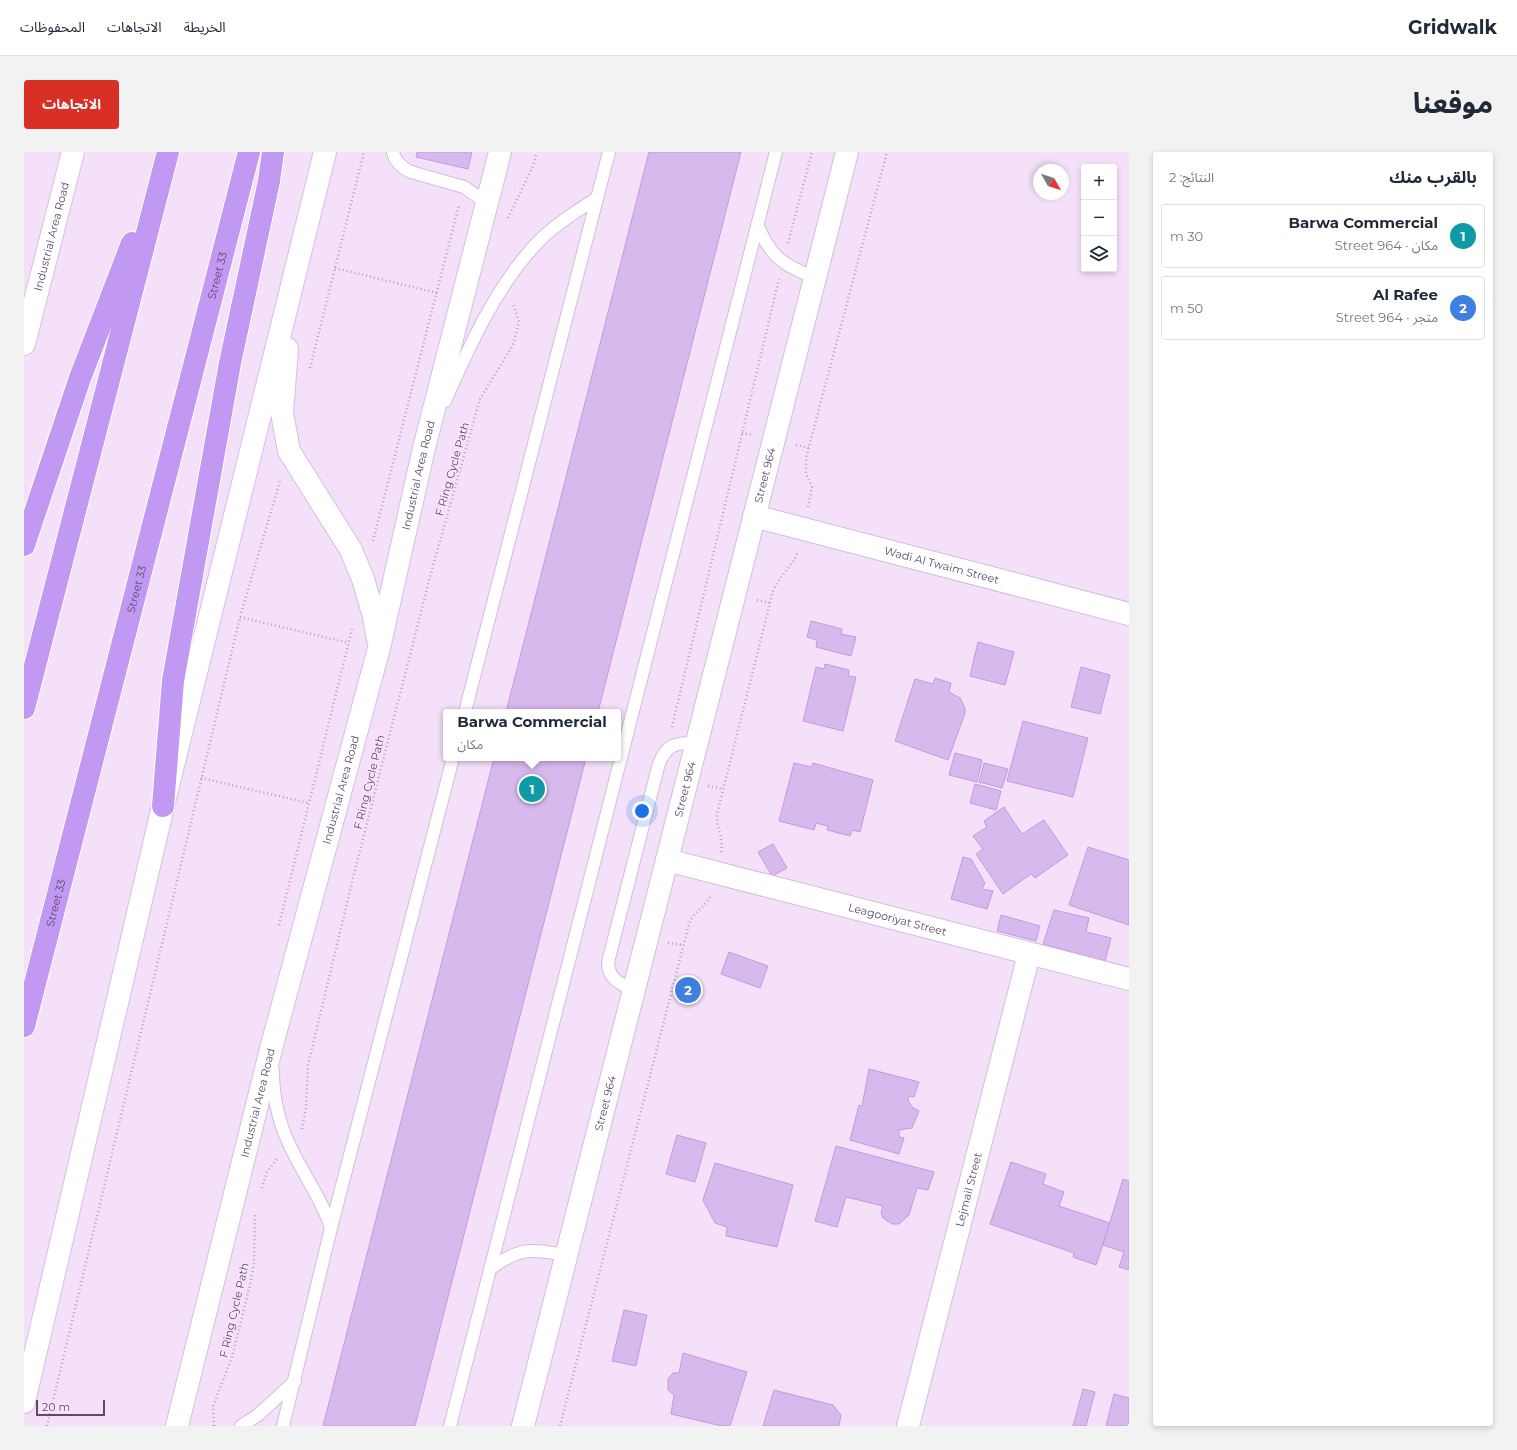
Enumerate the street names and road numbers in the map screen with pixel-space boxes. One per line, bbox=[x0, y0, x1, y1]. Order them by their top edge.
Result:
street label: Industrial Area Road bbox=[31, 180, 72, 292]
street label: Street 33 bbox=[204, 250, 230, 301]
street label: Industrial Area Road bbox=[399, 419, 438, 531]
street label: F Ring Cycle Path bbox=[432, 420, 472, 518]
street label: Street 964 bbox=[751, 445, 779, 505]
street label: Wadi Al Twaim Street bbox=[883, 543, 1001, 587]
street label: Street 33 bbox=[124, 564, 149, 615]
street label: F Ring Cycle Path bbox=[350, 733, 388, 831]
street label: Industrial Area Road bbox=[319, 734, 362, 846]
street label: Street 964 bbox=[671, 759, 699, 819]
street label: Street 33 bbox=[43, 878, 68, 928]
street label: Leagooriyat Street bbox=[847, 900, 949, 939]
street label: Industrial Area Road bbox=[237, 1047, 278, 1159]
street label: Street 964 bbox=[591, 1073, 619, 1133]
street label: Lejmail Street bbox=[952, 1150, 985, 1228]
street label: F Ring Cycle Path bbox=[216, 1261, 252, 1359]

